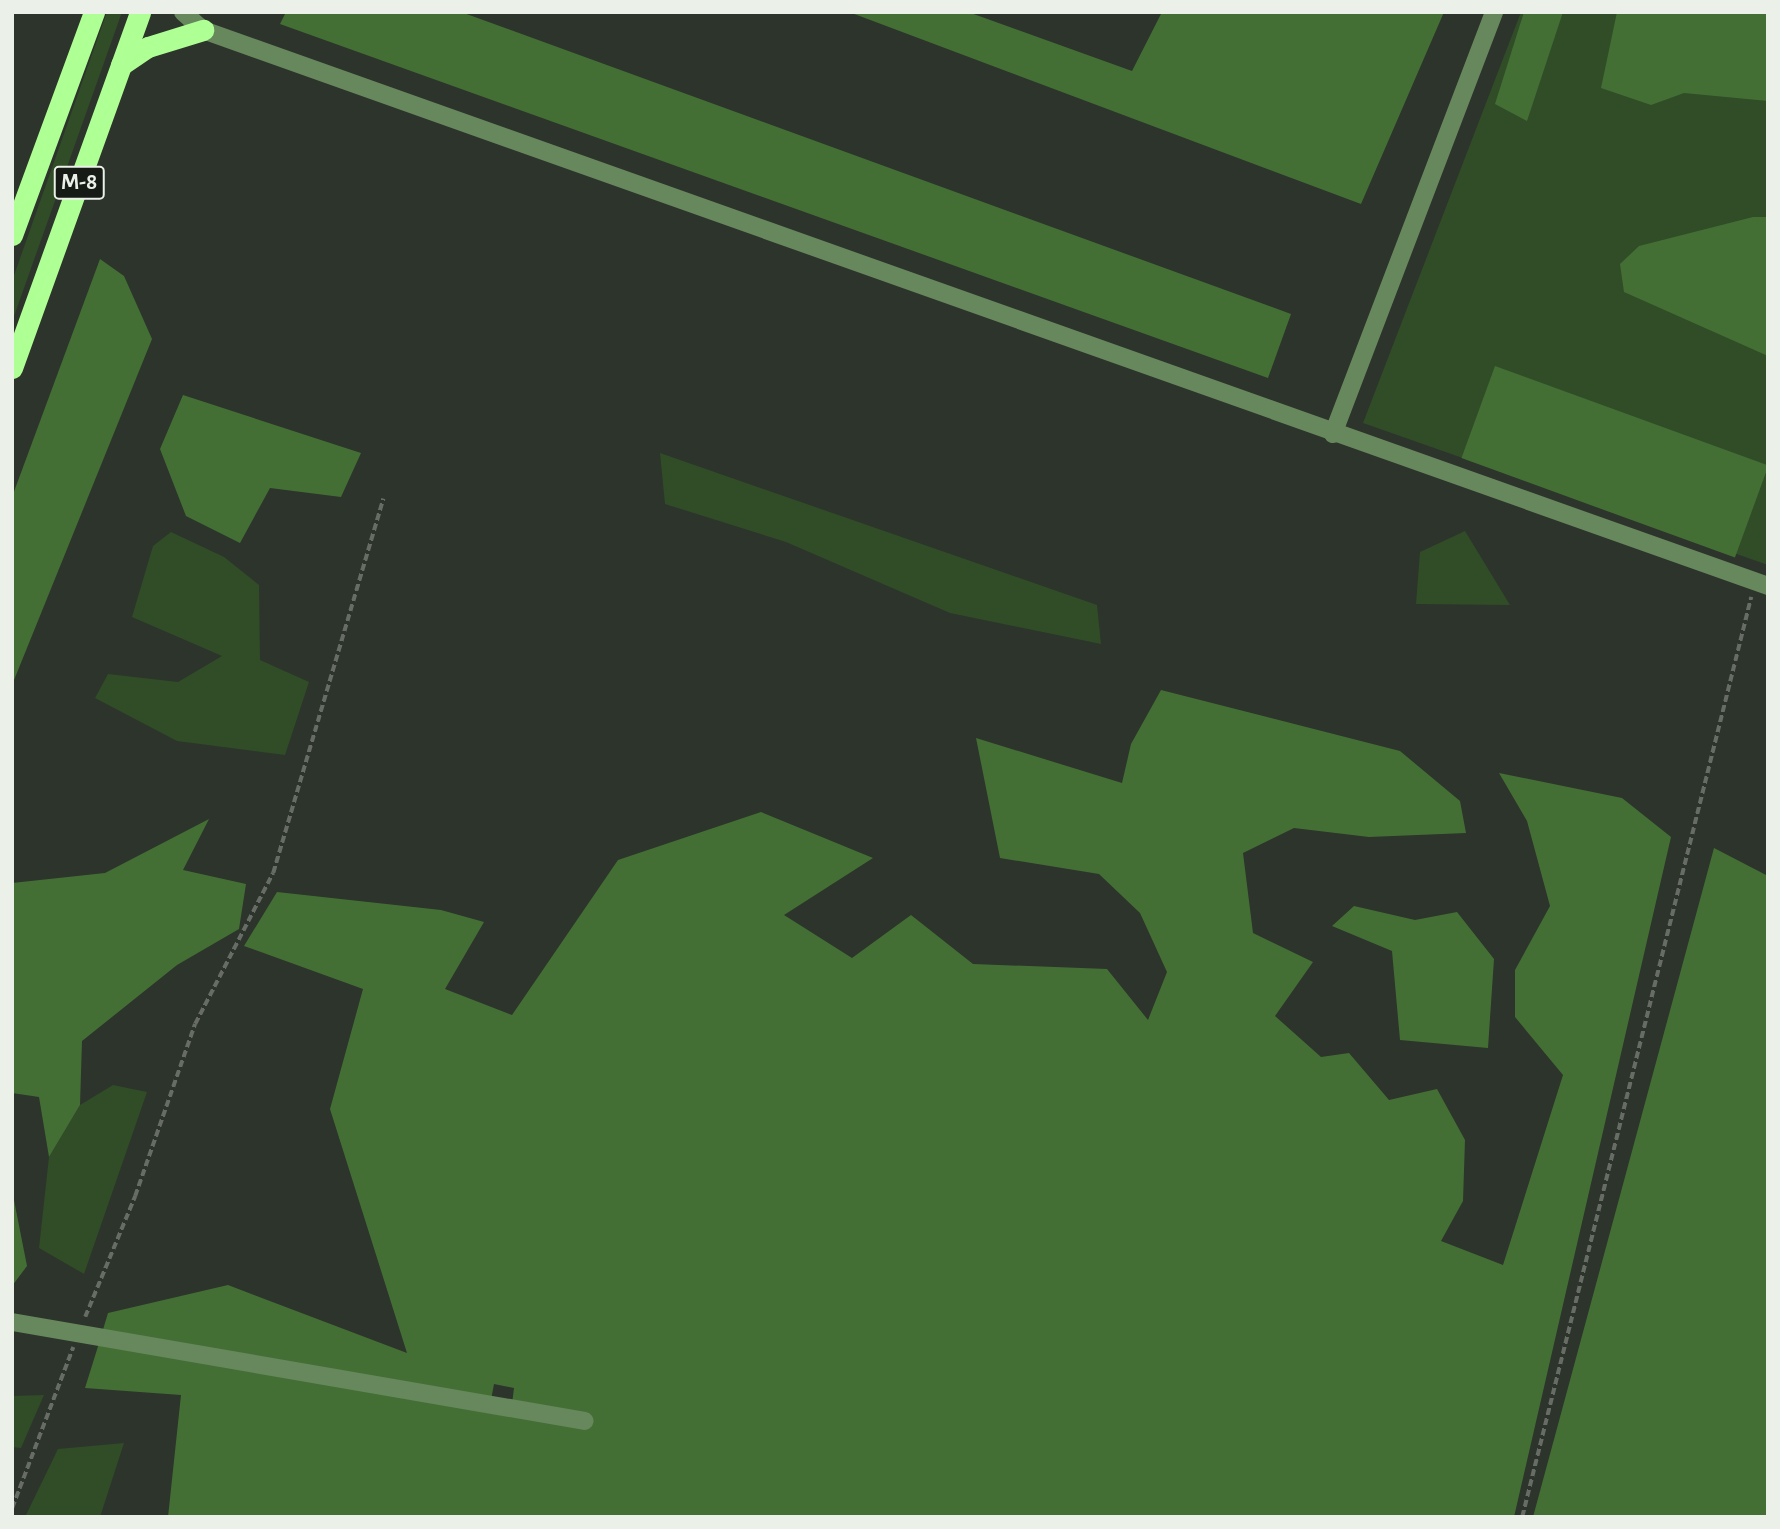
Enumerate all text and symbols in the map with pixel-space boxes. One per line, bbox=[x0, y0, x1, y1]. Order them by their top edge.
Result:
road number: М-8 bbox=[53, 164, 105, 202]

